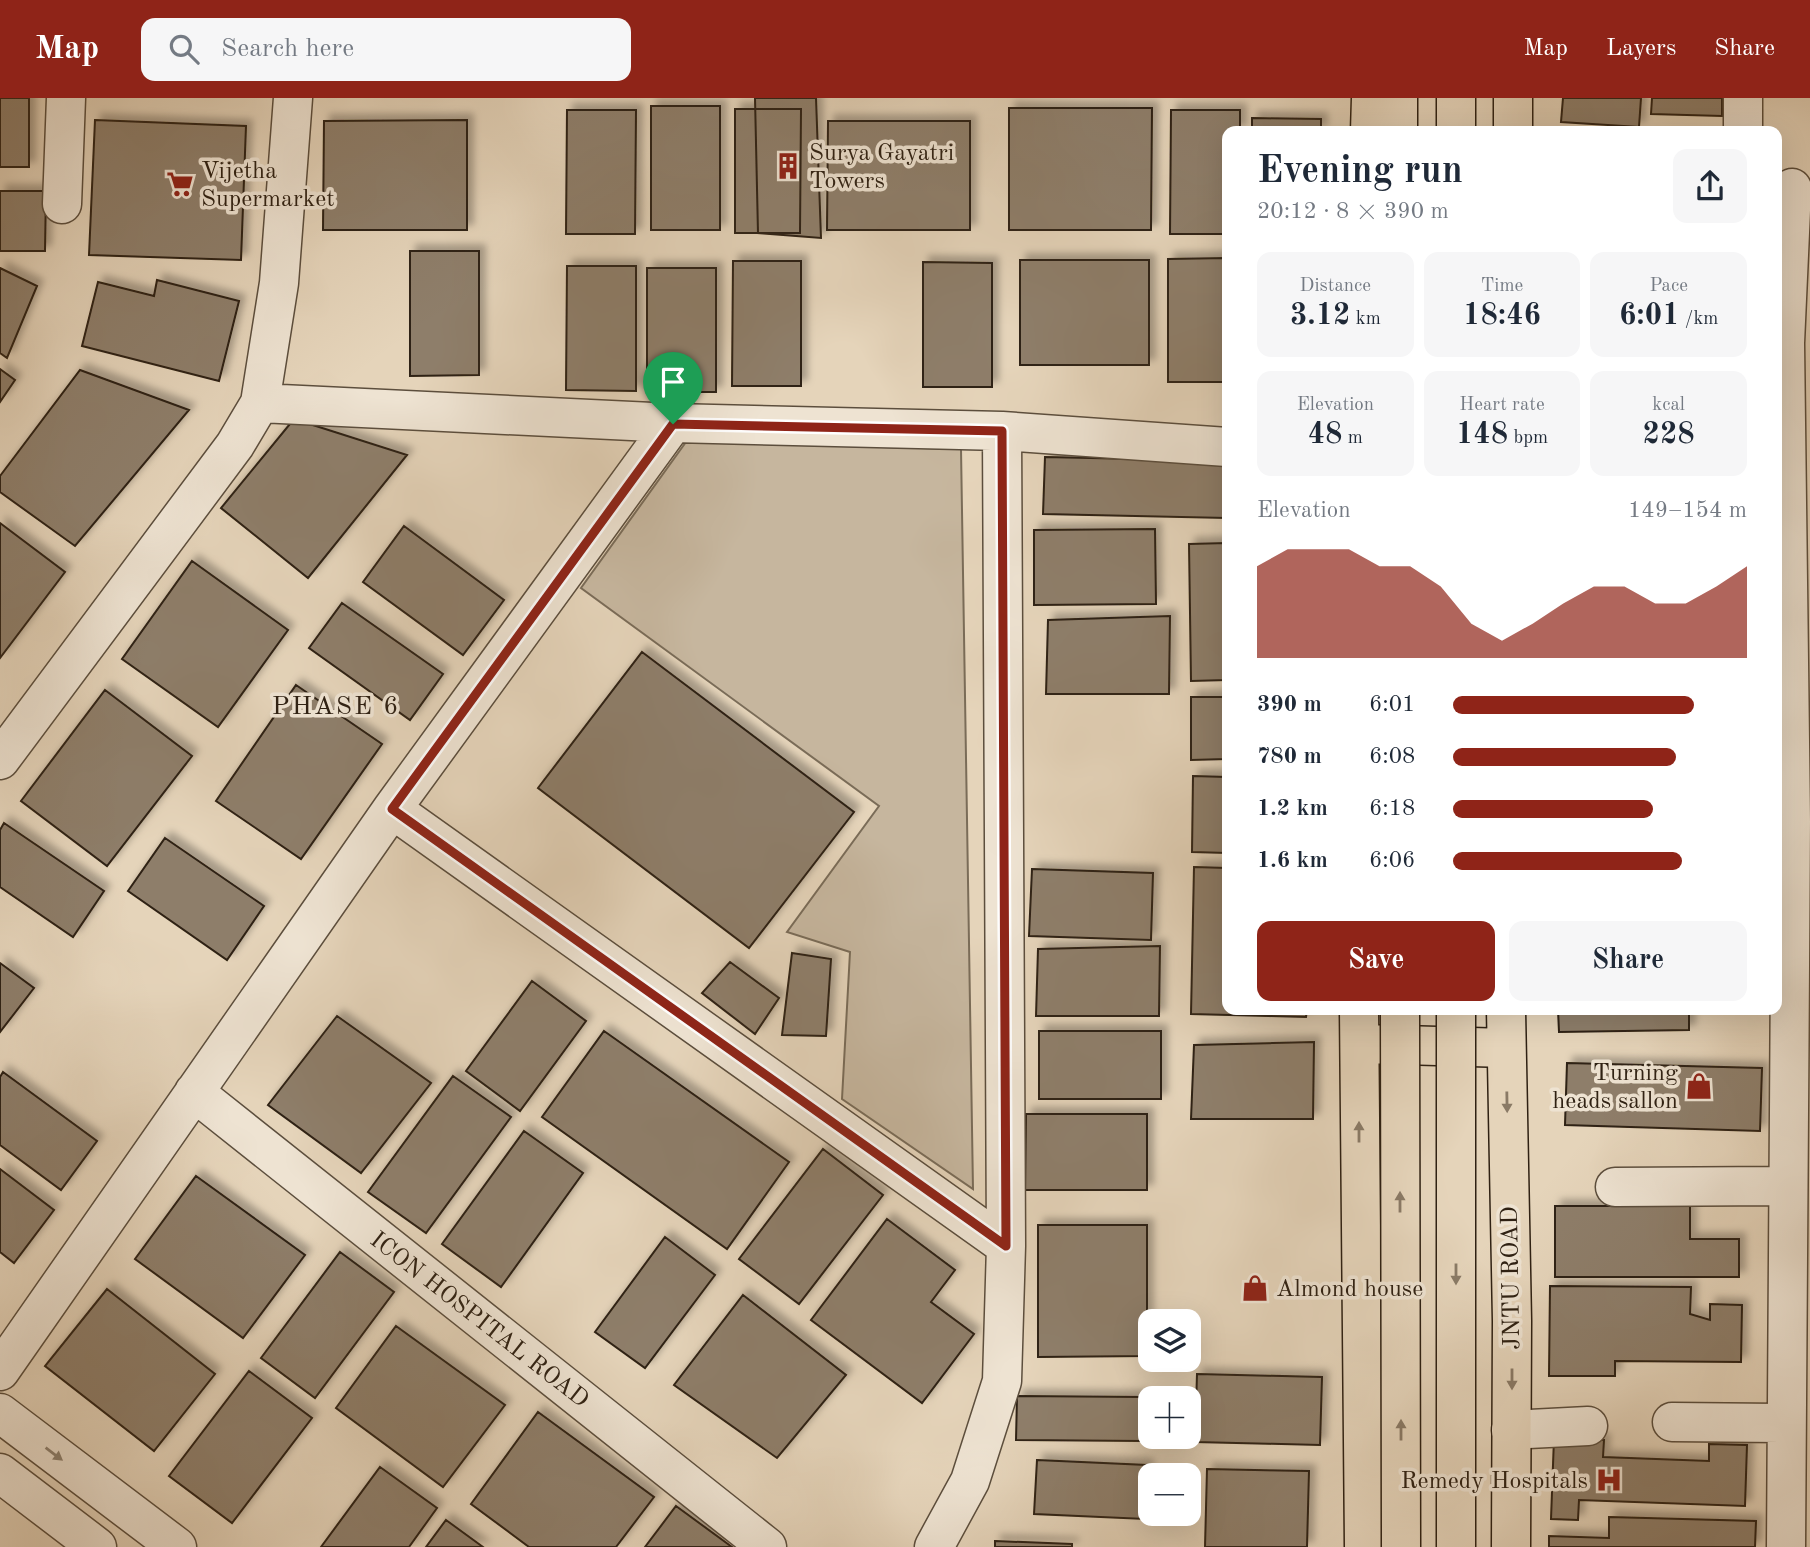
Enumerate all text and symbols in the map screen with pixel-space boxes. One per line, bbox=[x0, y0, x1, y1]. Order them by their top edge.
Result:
search box bbox=[141, 18, 631, 81]
icon: search bbox=[165, 30, 203, 68]
text: Map bbox=[35, 33, 99, 66]
text: Search here bbox=[221, 36, 354, 62]
text: Map bbox=[1524, 37, 1568, 61]
text: Layers bbox=[1606, 37, 1676, 61]
text: Share bbox=[1714, 37, 1775, 61]
place label: Surya Gayatri Towers bbox=[809, 142, 954, 194]
button: share bbox=[1673, 149, 1747, 223]
building icon: Surya Gayatri Towers bbox=[773, 151, 803, 181]
text: Evening run bbox=[1257, 153, 1463, 191]
place label: Vijetha Supermarket bbox=[201, 160, 335, 212]
supermarket icon: Vijetha Supermarket bbox=[165, 169, 195, 199]
text: 20:12 · 8 × 390 m bbox=[1257, 200, 1449, 223]
text: Distance bbox=[1300, 277, 1371, 296]
text: Time bbox=[1481, 277, 1523, 296]
text: Pace bbox=[1649, 277, 1688, 296]
text: 3.12 bbox=[1290, 301, 1350, 331]
text: 18:46 bbox=[1463, 301, 1541, 331]
text: 6:01 bbox=[1619, 301, 1680, 331]
text: km bbox=[1350, 310, 1381, 329]
text: /km bbox=[1680, 310, 1718, 329]
pin bbox=[643, 352, 703, 424]
icon: arrive bbox=[654, 363, 692, 401]
text: Elevation bbox=[1297, 396, 1374, 415]
text: Heart rate bbox=[1459, 396, 1545, 415]
text: kcal bbox=[1652, 396, 1685, 415]
text: 48 bbox=[1308, 420, 1343, 450]
text: 148 bbox=[1456, 420, 1508, 450]
text: 228 bbox=[1643, 420, 1695, 450]
text: m bbox=[1343, 429, 1363, 448]
text: bpm bbox=[1508, 429, 1548, 448]
text: Elevation bbox=[1257, 499, 1351, 522]
text: 149–154 m bbox=[1628, 499, 1747, 522]
text: 390 m bbox=[1257, 693, 1322, 716]
text: 6:01 bbox=[1369, 693, 1415, 716]
district label: PHASE 6 bbox=[272, 694, 400, 720]
text: 780 m bbox=[1257, 745, 1322, 768]
text: 6:08 bbox=[1369, 745, 1415, 768]
text: 1.2 km bbox=[1257, 797, 1328, 820]
text: 6:18 bbox=[1369, 797, 1415, 820]
text: 1.6 km bbox=[1257, 849, 1328, 872]
text: 6:06 bbox=[1369, 849, 1415, 872]
button: Save bbox=[1257, 921, 1495, 1001]
button: Share bbox=[1509, 921, 1747, 1001]
place label: Turning heads sallon bbox=[1552, 1062, 1678, 1114]
shop icon: Turning heads sallon bbox=[1684, 1071, 1714, 1101]
one-way arrow bbox=[1501, 1092, 1513, 1114]
one-way arrow bbox=[1353, 1120, 1365, 1142]
one-way arrow bbox=[1394, 1191, 1406, 1213]
street label: JNTU ROAD bbox=[1499, 1206, 1525, 1350]
street label: ICON HOSPITAL ROAD bbox=[365, 1228, 592, 1413]
one-way arrow bbox=[1450, 1263, 1462, 1285]
shop icon: Almond house bbox=[1240, 1273, 1270, 1303]
place label: Almond house bbox=[1276, 1278, 1423, 1302]
map controls bbox=[1138, 1309, 1201, 1526]
button: layers bbox=[1138, 1309, 1201, 1372]
one-way arrow bbox=[1506, 1368, 1517, 1390]
button: + bbox=[1138, 1386, 1201, 1449]
one-way arrow bbox=[1395, 1419, 1407, 1441]
one-way arrow bbox=[45, 1447, 63, 1462]
button: − bbox=[1138, 1463, 1201, 1526]
hospital icon: Remedy Hospitals bbox=[1594, 1465, 1624, 1495]
place label: Remedy Hospitals bbox=[1400, 1470, 1588, 1494]

